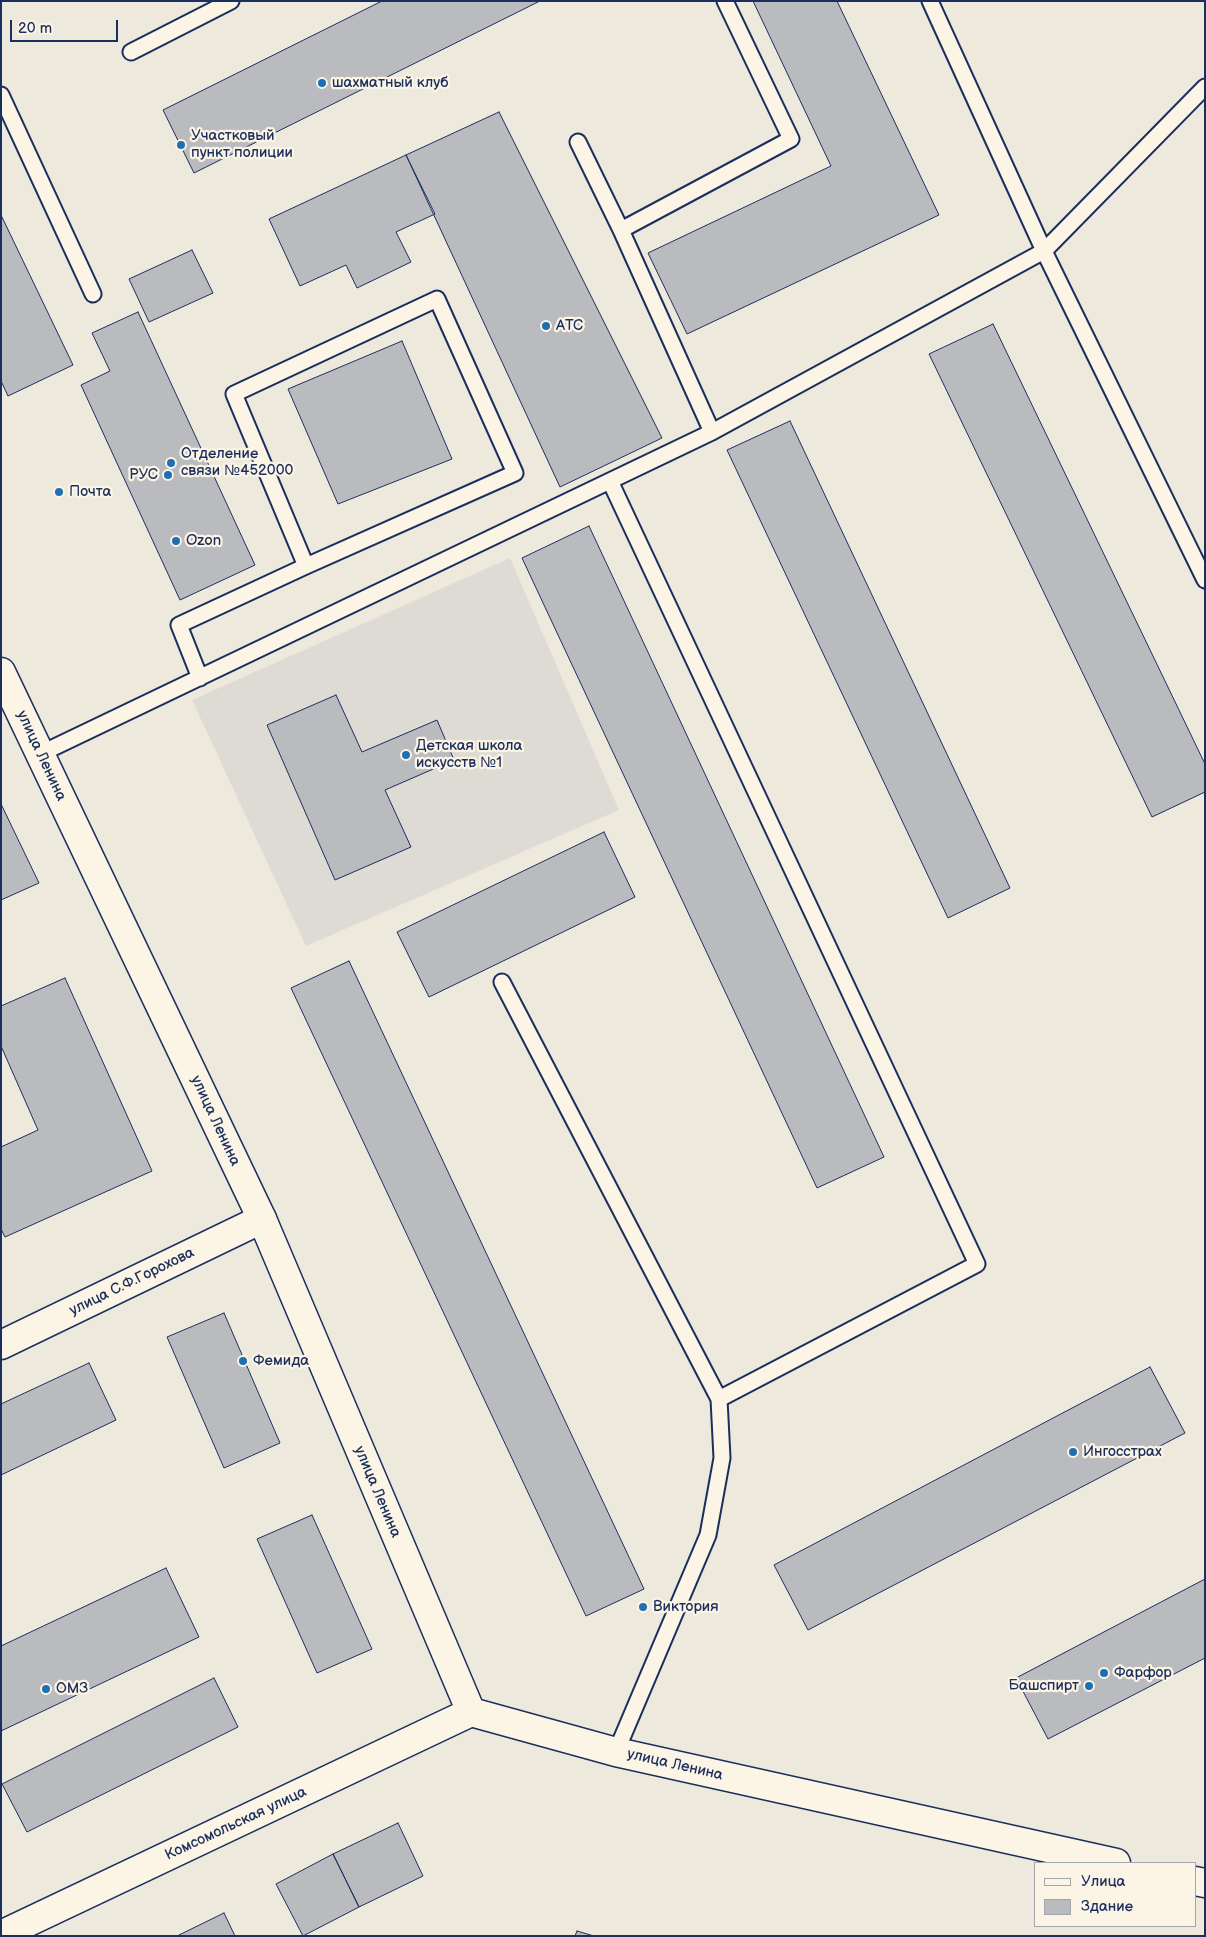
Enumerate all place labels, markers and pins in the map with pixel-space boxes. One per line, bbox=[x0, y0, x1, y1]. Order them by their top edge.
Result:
place label: шахматный клуб bbox=[332, 74, 448, 92]
marker: шахматный клуб bbox=[316, 77, 328, 89]
place label: Участковый пункт полиции bbox=[191, 127, 293, 162]
marker: Участковый пункт полиции bbox=[175, 139, 187, 151]
place label: АТС bbox=[556, 317, 583, 335]
marker: АТС bbox=[540, 320, 552, 332]
place label: Отделение связи №452000 bbox=[181, 445, 293, 480]
marker: Отделение связи №452000 bbox=[165, 457, 177, 469]
place label: РУС bbox=[129, 466, 158, 484]
marker: РУС bbox=[162, 469, 174, 481]
place label: Почта bbox=[69, 483, 111, 501]
marker: Почта bbox=[53, 486, 65, 498]
place label: Ozon bbox=[186, 532, 221, 550]
marker: Ozon bbox=[170, 535, 182, 547]
place label: Детская школа искусств №1 bbox=[416, 737, 522, 772]
marker: Детская школа искусств №1 bbox=[400, 749, 412, 761]
place label: Фемида bbox=[253, 1352, 309, 1370]
marker: Фемида bbox=[237, 1355, 249, 1367]
place label: Ингосстрах bbox=[1083, 1443, 1162, 1461]
marker: Ингосстрах bbox=[1067, 1446, 1079, 1458]
place label: Виктория bbox=[653, 1598, 719, 1616]
marker: Виктория bbox=[637, 1601, 649, 1613]
place label: Фарфор bbox=[1114, 1664, 1172, 1682]
marker: Фарфор bbox=[1098, 1667, 1110, 1679]
place label: Башспирт bbox=[1009, 1677, 1079, 1695]
place label: ОМЗ bbox=[56, 1680, 88, 1698]
marker: Башспирт bbox=[1083, 1680, 1095, 1692]
marker: ОМЗ bbox=[40, 1683, 52, 1695]

